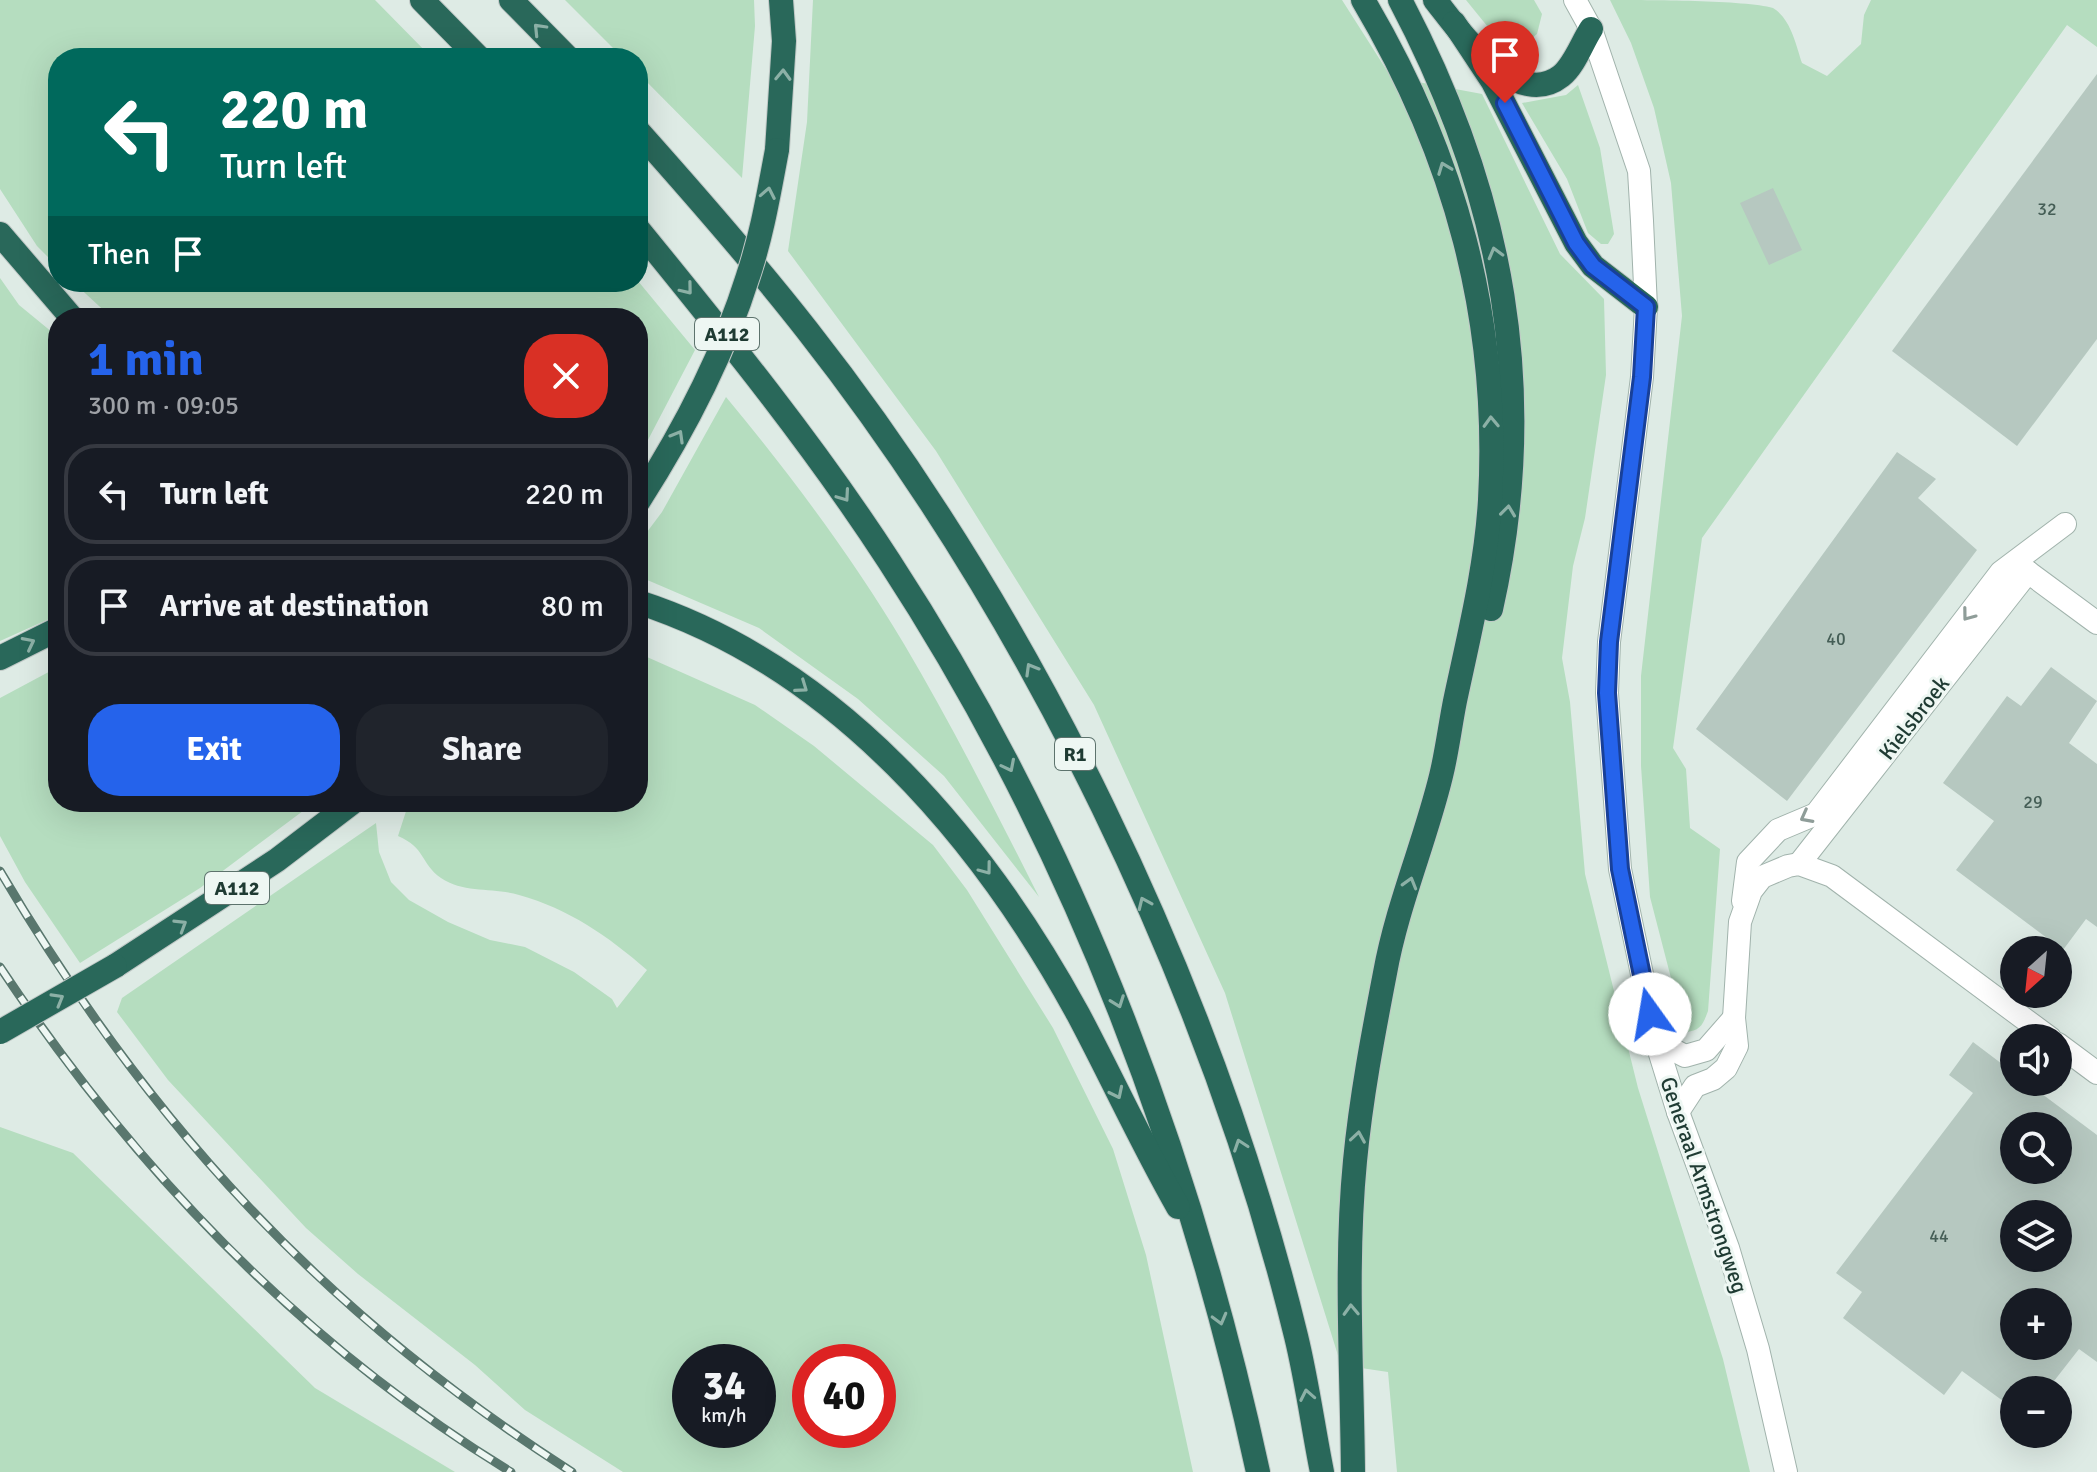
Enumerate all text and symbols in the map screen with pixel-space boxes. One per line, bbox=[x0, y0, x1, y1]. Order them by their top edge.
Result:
pin bbox=[1471, 21, 1539, 103]
one-way arrow bbox=[534, 24, 549, 38]
icon: arrive bbox=[1483, 33, 1527, 77]
one-way arrow bbox=[775, 68, 792, 81]
text: 220 m bbox=[220, 75, 368, 144]
icon: left bbox=[88, 80, 192, 184]
text: Turn left bbox=[220, 144, 347, 189]
one-way arrow bbox=[1437, 162, 1454, 176]
one-way arrow bbox=[759, 186, 776, 200]
house number: 32 bbox=[2037, 198, 2057, 220]
icon: arrive bbox=[166, 232, 210, 276]
text: Then bbox=[88, 236, 150, 273]
one-way arrow bbox=[1487, 246, 1504, 260]
one-way arrow bbox=[677, 280, 692, 294]
road number: A112 bbox=[695, 318, 759, 350]
text: 1 min bbox=[88, 330, 204, 389]
button: close bbox=[524, 334, 608, 418]
text: 300 m · 09:05 bbox=[88, 390, 239, 422]
one-way arrow bbox=[1483, 415, 1500, 428]
one-way arrow bbox=[668, 430, 684, 444]
icon: left bbox=[92, 472, 136, 516]
text: Turn left bbox=[160, 476, 269, 513]
text: 220 m bbox=[525, 476, 604, 513]
one-way arrow bbox=[834, 488, 849, 502]
one-way arrow bbox=[1499, 504, 1516, 517]
icon: arrive bbox=[92, 584, 136, 628]
text: Arrive at destination bbox=[160, 588, 429, 625]
text: 80 m bbox=[541, 588, 604, 625]
one-way arrow bbox=[1964, 606, 1978, 621]
house number: 40 bbox=[1826, 628, 1846, 650]
one-way arrow bbox=[20, 637, 35, 653]
one-way arrow bbox=[1025, 663, 1041, 678]
street label: Kielsbroek bbox=[1873, 671, 1955, 765]
one-way arrow bbox=[794, 677, 808, 692]
button: Exit bbox=[88, 704, 340, 796]
button: Share bbox=[356, 704, 608, 796]
road number: R1 bbox=[1055, 738, 1095, 770]
one-way arrow bbox=[999, 757, 1015, 772]
house number: 29 bbox=[2023, 791, 2043, 813]
one-way arrow bbox=[1800, 808, 1815, 823]
one-way arrow bbox=[977, 860, 991, 875]
road number: A112 bbox=[205, 872, 269, 904]
one-way arrow bbox=[1401, 876, 1417, 890]
one-way arrow bbox=[1138, 897, 1154, 911]
one-way arrow bbox=[172, 919, 187, 934]
north arrow bbox=[2000, 936, 2072, 1008]
map controls bbox=[2000, 936, 2072, 1448]
position arrow bbox=[1608, 972, 1692, 1056]
one-way arrow bbox=[49, 993, 63, 1009]
one-way arrow bbox=[1108, 994, 1125, 1008]
button: sound bbox=[2000, 1024, 2072, 1096]
street label: Generaal Armstrongweg bbox=[1654, 1073, 1754, 1297]
one-way arrow bbox=[1107, 1085, 1122, 1100]
button: search bbox=[2000, 1112, 2072, 1184]
one-way arrow bbox=[1349, 1130, 1366, 1144]
one-way arrow bbox=[1233, 1138, 1250, 1152]
button: layers bbox=[2000, 1200, 2072, 1272]
house number: 44 bbox=[1929, 1225, 1949, 1247]
button: + bbox=[2000, 1288, 2072, 1360]
one-way arrow bbox=[1342, 1303, 1360, 1316]
one-way arrow bbox=[1210, 1312, 1227, 1326]
speed limit sign: 40 bbox=[792, 1344, 896, 1448]
text: 34 bbox=[702, 1361, 746, 1411]
button: − bbox=[2000, 1376, 2072, 1448]
one-way arrow bbox=[1300, 1389, 1317, 1402]
text: km/h bbox=[701, 1403, 747, 1428]

